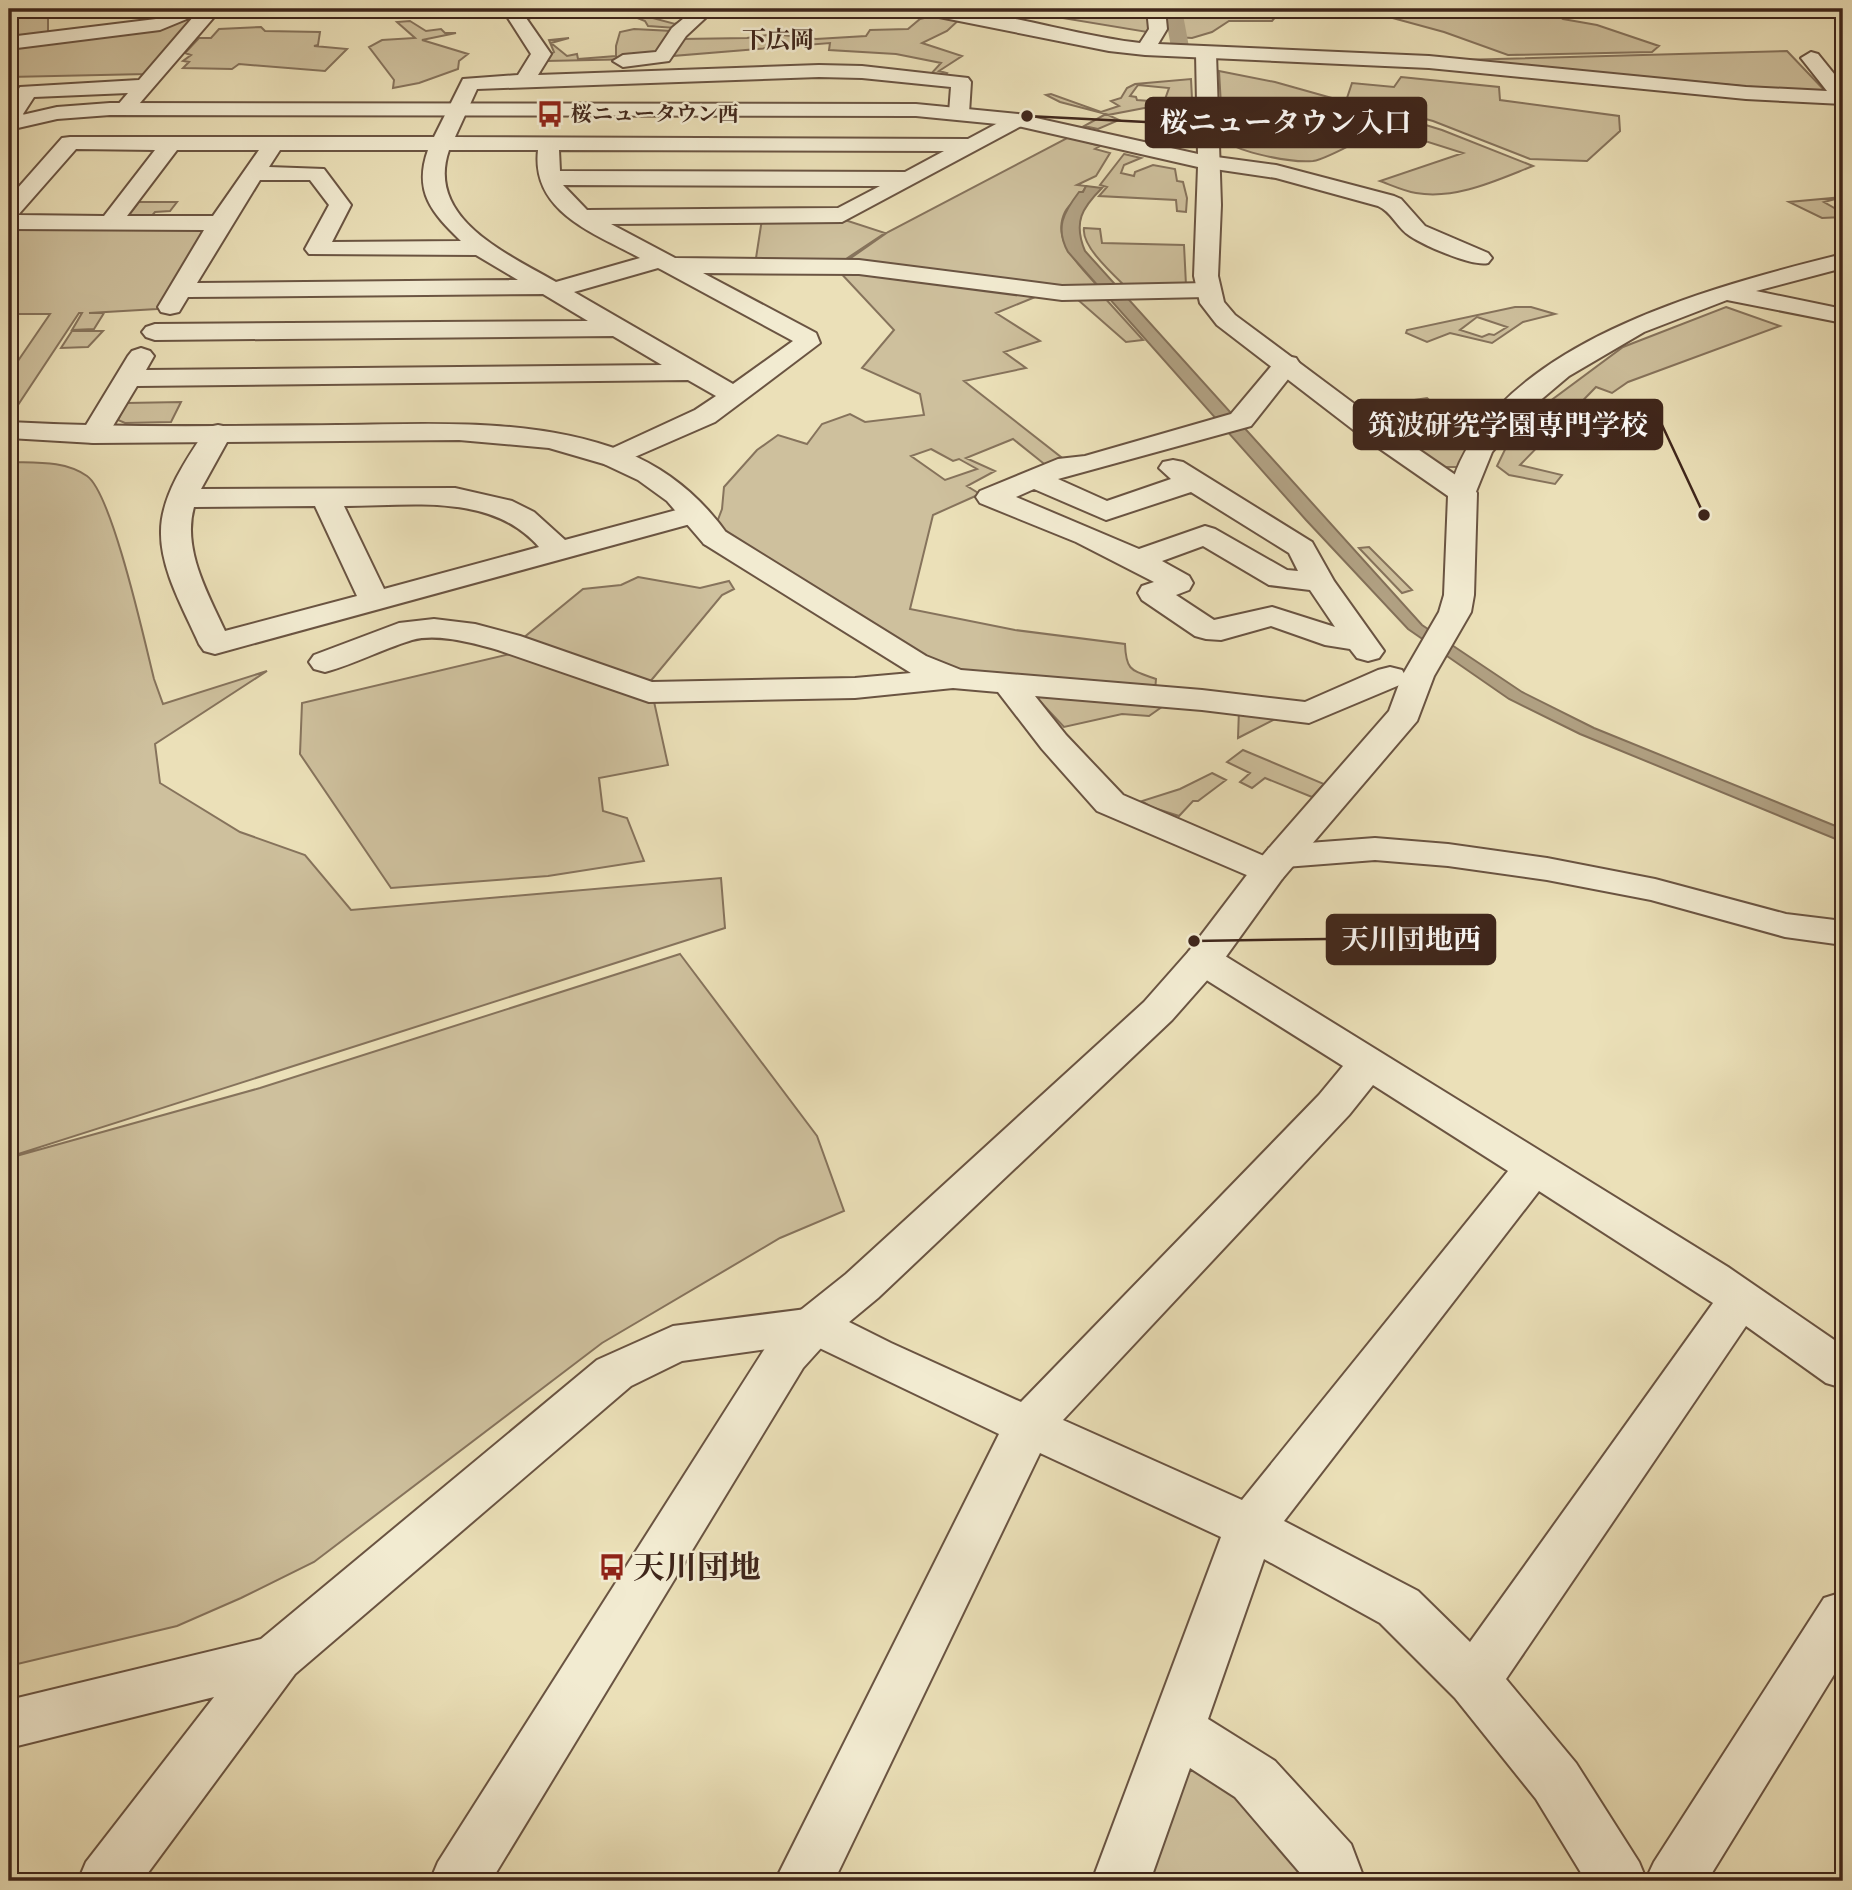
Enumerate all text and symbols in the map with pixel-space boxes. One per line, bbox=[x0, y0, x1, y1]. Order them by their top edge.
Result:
district label: 下広岡 bbox=[742, 24, 814, 55]
callout: 桜ニュータウン入口 bbox=[1146, 98, 1426, 147]
bus stop icon: 桜ニュータウン西 bbox=[535, 99, 565, 129]
place label: 桜ニュータウン西 bbox=[571, 100, 739, 127]
text: 桜ニュータウン入口 bbox=[1160, 104, 1412, 140]
callout: 筑波研究学園専門学校 bbox=[1354, 400, 1662, 449]
text: 筑波研究学園専門学校 bbox=[1368, 407, 1648, 443]
callout: 天川団地西 bbox=[1327, 915, 1495, 964]
text: 天川団地西 bbox=[1341, 921, 1481, 957]
place label: 天川団地 bbox=[633, 1546, 761, 1588]
bus stop icon: 天川団地 bbox=[597, 1552, 627, 1582]

